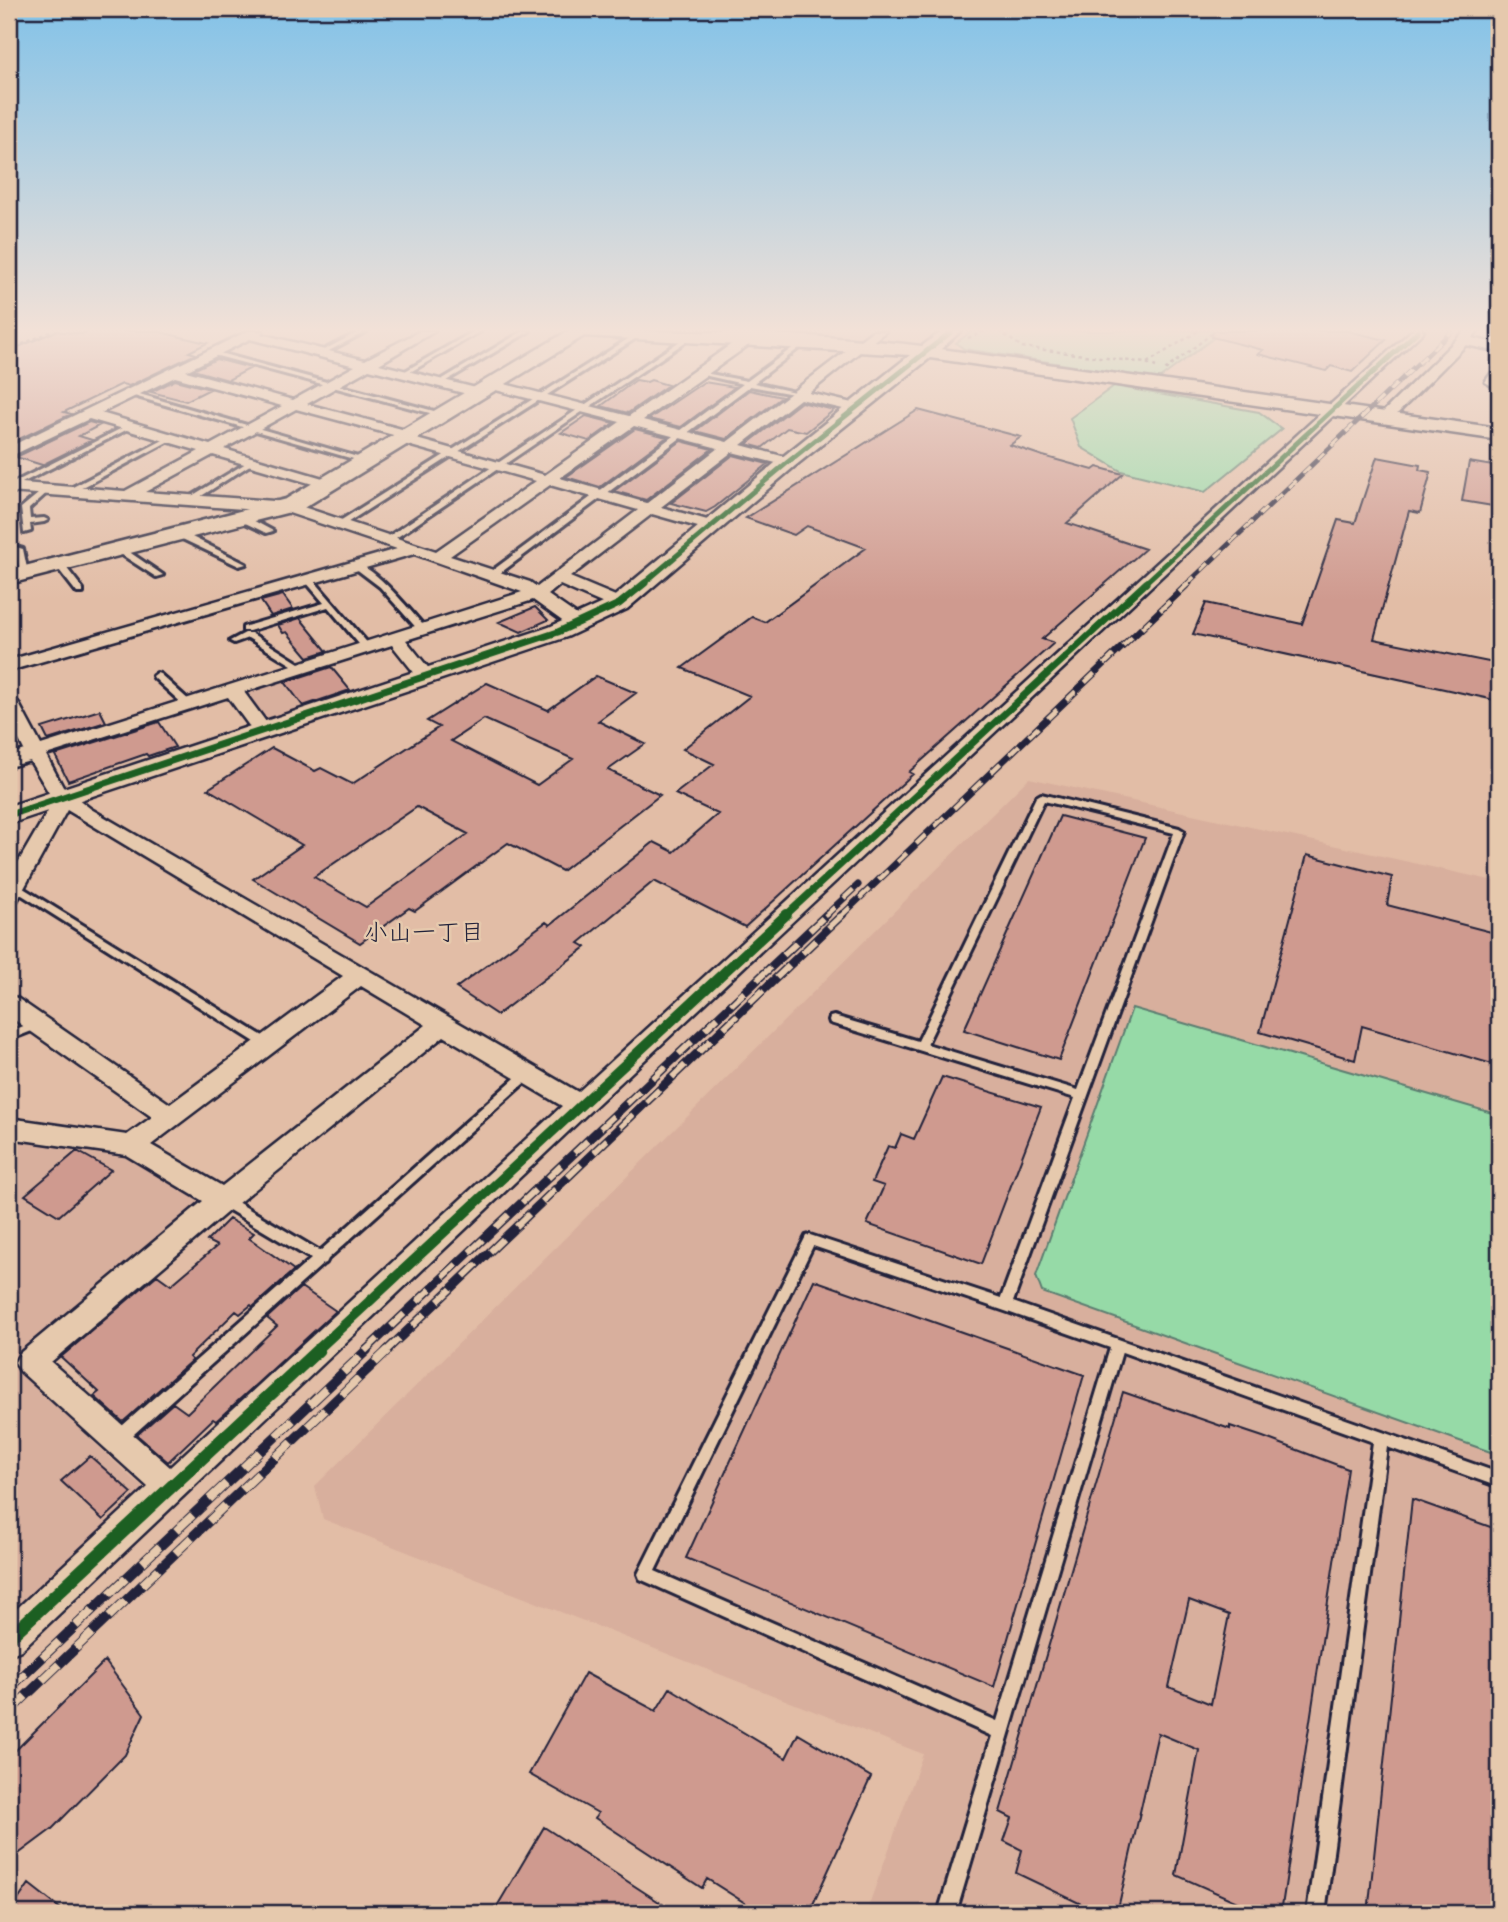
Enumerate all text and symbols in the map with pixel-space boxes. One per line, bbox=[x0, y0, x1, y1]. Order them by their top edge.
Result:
district label: 小山一丁目 bbox=[364, 918, 484, 947]

